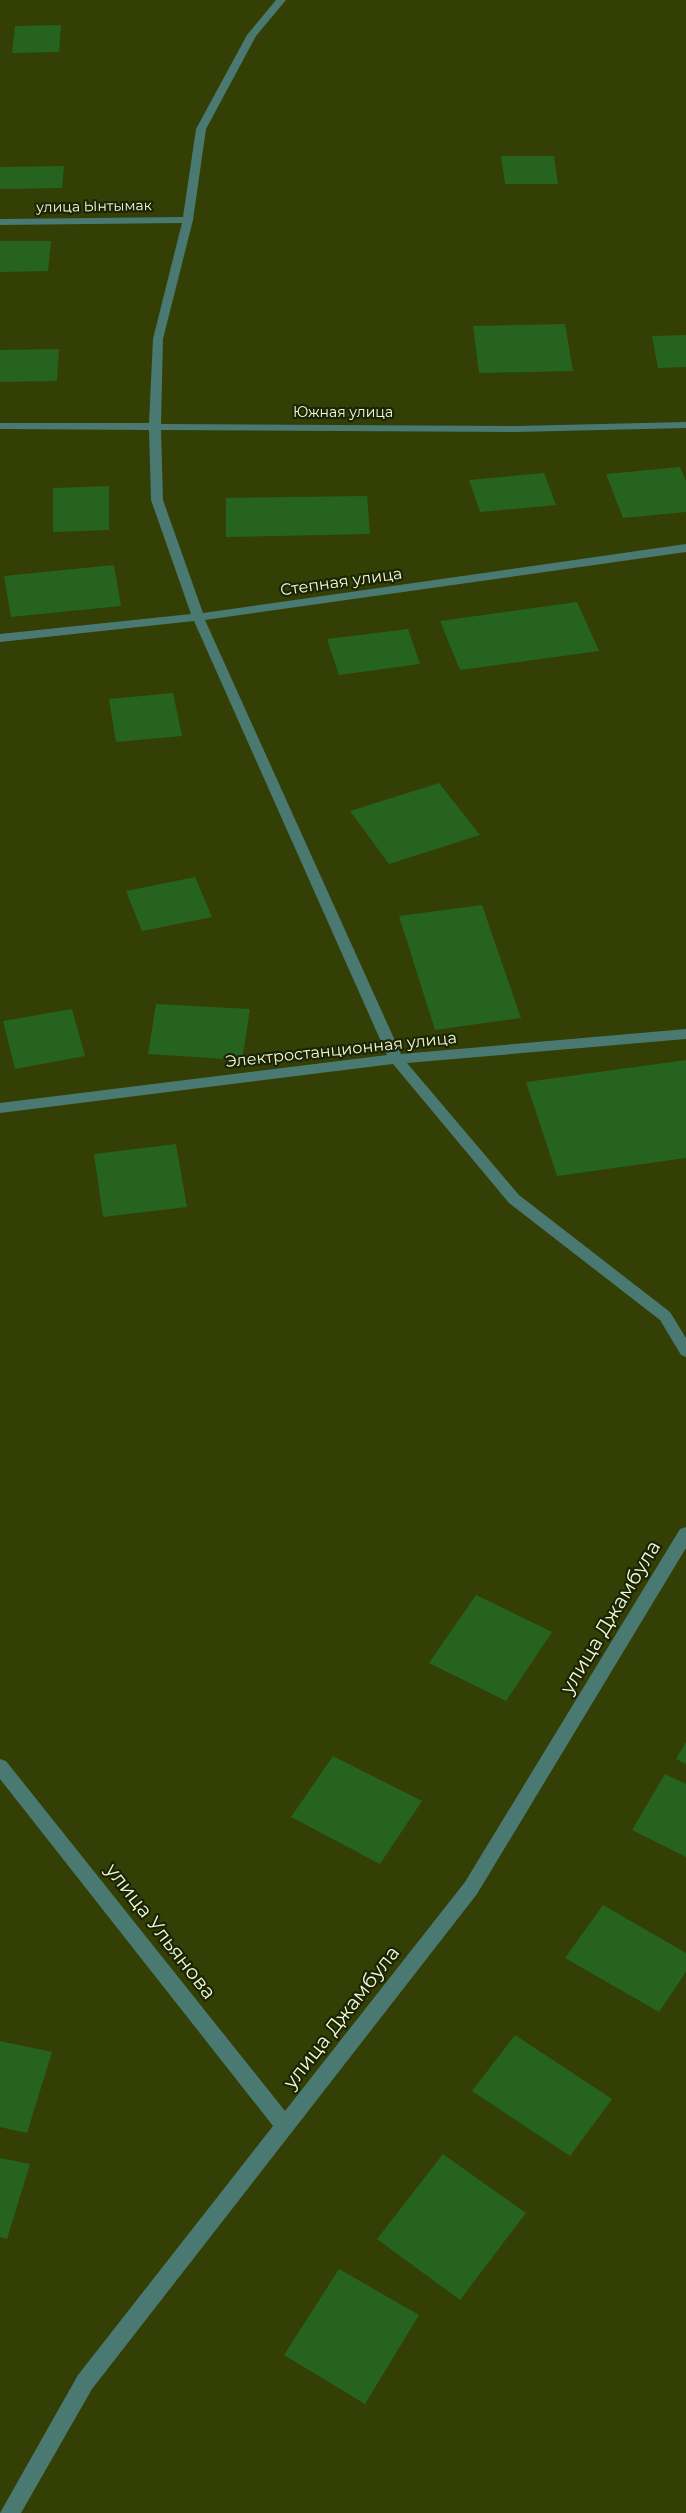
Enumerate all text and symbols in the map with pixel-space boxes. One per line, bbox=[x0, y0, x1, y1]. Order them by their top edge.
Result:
street label: улица Ынтымак bbox=[35, 196, 152, 216]
street label: Южная улица bbox=[293, 403, 393, 421]
street label: Степная улица bbox=[279, 564, 403, 599]
street label: Электростанционная улица bbox=[225, 1028, 458, 1071]
street label: улица Джамбула bbox=[554, 1536, 665, 1699]
street label: улица Ульянова bbox=[100, 1857, 222, 2004]
street label: улица Джамбула bbox=[277, 1941, 404, 2094]

